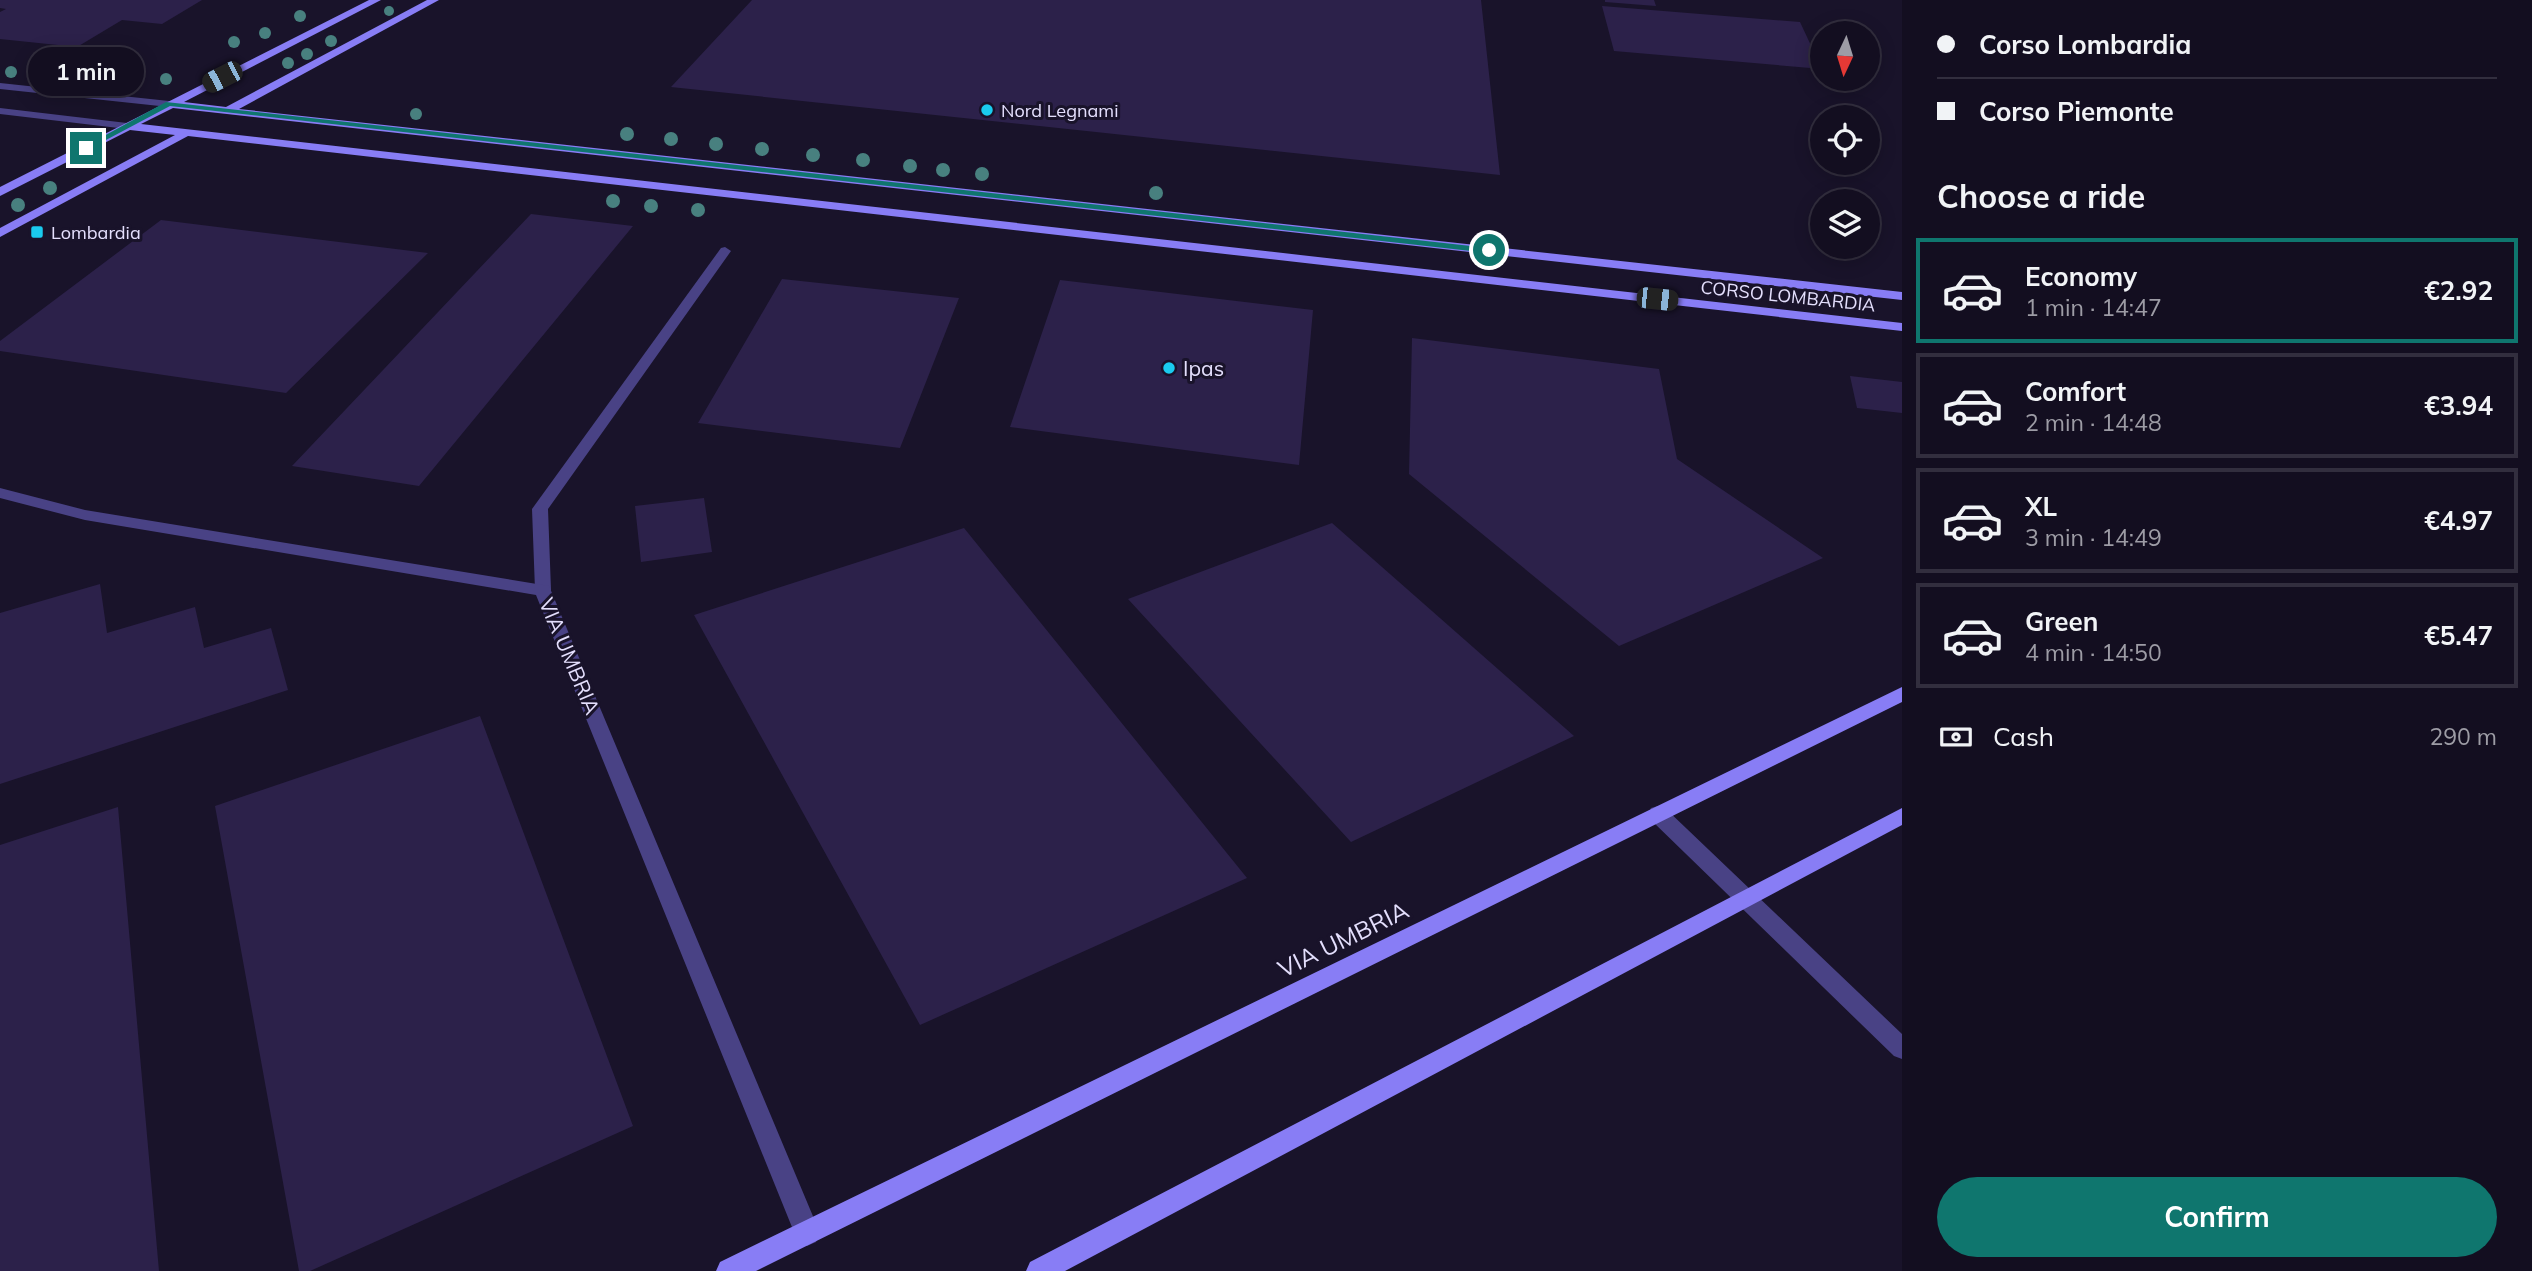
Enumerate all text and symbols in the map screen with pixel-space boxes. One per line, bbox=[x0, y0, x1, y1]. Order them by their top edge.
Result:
north arrow bbox=[1810, 21, 1880, 91]
map controls bbox=[1810, 21, 1880, 259]
text: Corso Lombardia bbox=[1979, 28, 2191, 61]
callout: 1 min bbox=[28, 46, 144, 96]
text: 1 min bbox=[56, 57, 116, 86]
car bbox=[199, 58, 246, 96]
text: Corso Piemonte bbox=[1979, 95, 2174, 128]
place label: Nord Legnami bbox=[1001, 99, 1118, 122]
marker: Nord Legnami bbox=[979, 102, 995, 118]
button: locate bbox=[1810, 105, 1880, 175]
route end bbox=[70, 132, 102, 164]
text: Choose a ride bbox=[1937, 176, 2145, 216]
button: layers bbox=[1810, 189, 1880, 259]
place label: Lombardia bbox=[51, 221, 141, 244]
marker: Lombardia bbox=[29, 224, 45, 240]
route start bbox=[1473, 234, 1505, 266]
icon: car bbox=[1941, 259, 2004, 322]
text: Economy bbox=[2025, 260, 2137, 293]
text: €2.92 bbox=[2424, 274, 2493, 307]
street label: CORSO LOMBARDIA bbox=[1699, 275, 1877, 317]
car bbox=[1636, 286, 1679, 312]
text: 1 min · 14:47 bbox=[2025, 293, 2162, 322]
place label: Ipas bbox=[1183, 355, 1224, 381]
marker: Ipas bbox=[1161, 360, 1177, 376]
icon: car bbox=[1941, 374, 2004, 437]
text: Comfort bbox=[2025, 375, 2126, 408]
text: €3.94 bbox=[2424, 389, 2493, 422]
text: 2 min · 14:48 bbox=[2025, 408, 2162, 437]
icon: car bbox=[1941, 489, 2004, 552]
text: XL bbox=[2025, 490, 2057, 523]
text: €4.97 bbox=[2424, 504, 2493, 537]
text: 3 min · 14:49 bbox=[2025, 523, 2162, 552]
street label: VIA UMBRIA bbox=[534, 594, 606, 719]
icon: car bbox=[1941, 604, 2004, 667]
text: Green bbox=[2025, 605, 2098, 638]
text: €5.47 bbox=[2424, 619, 2493, 652]
text: 4 min · 14:50 bbox=[2025, 638, 2162, 667]
icon: cash bbox=[1937, 718, 1975, 756]
text: Cash bbox=[1993, 720, 2054, 753]
text: 290 m bbox=[2429, 722, 2497, 751]
street label: VIA UMBRIA bbox=[1273, 894, 1414, 984]
button: Confirm bbox=[1937, 1177, 2497, 1257]

